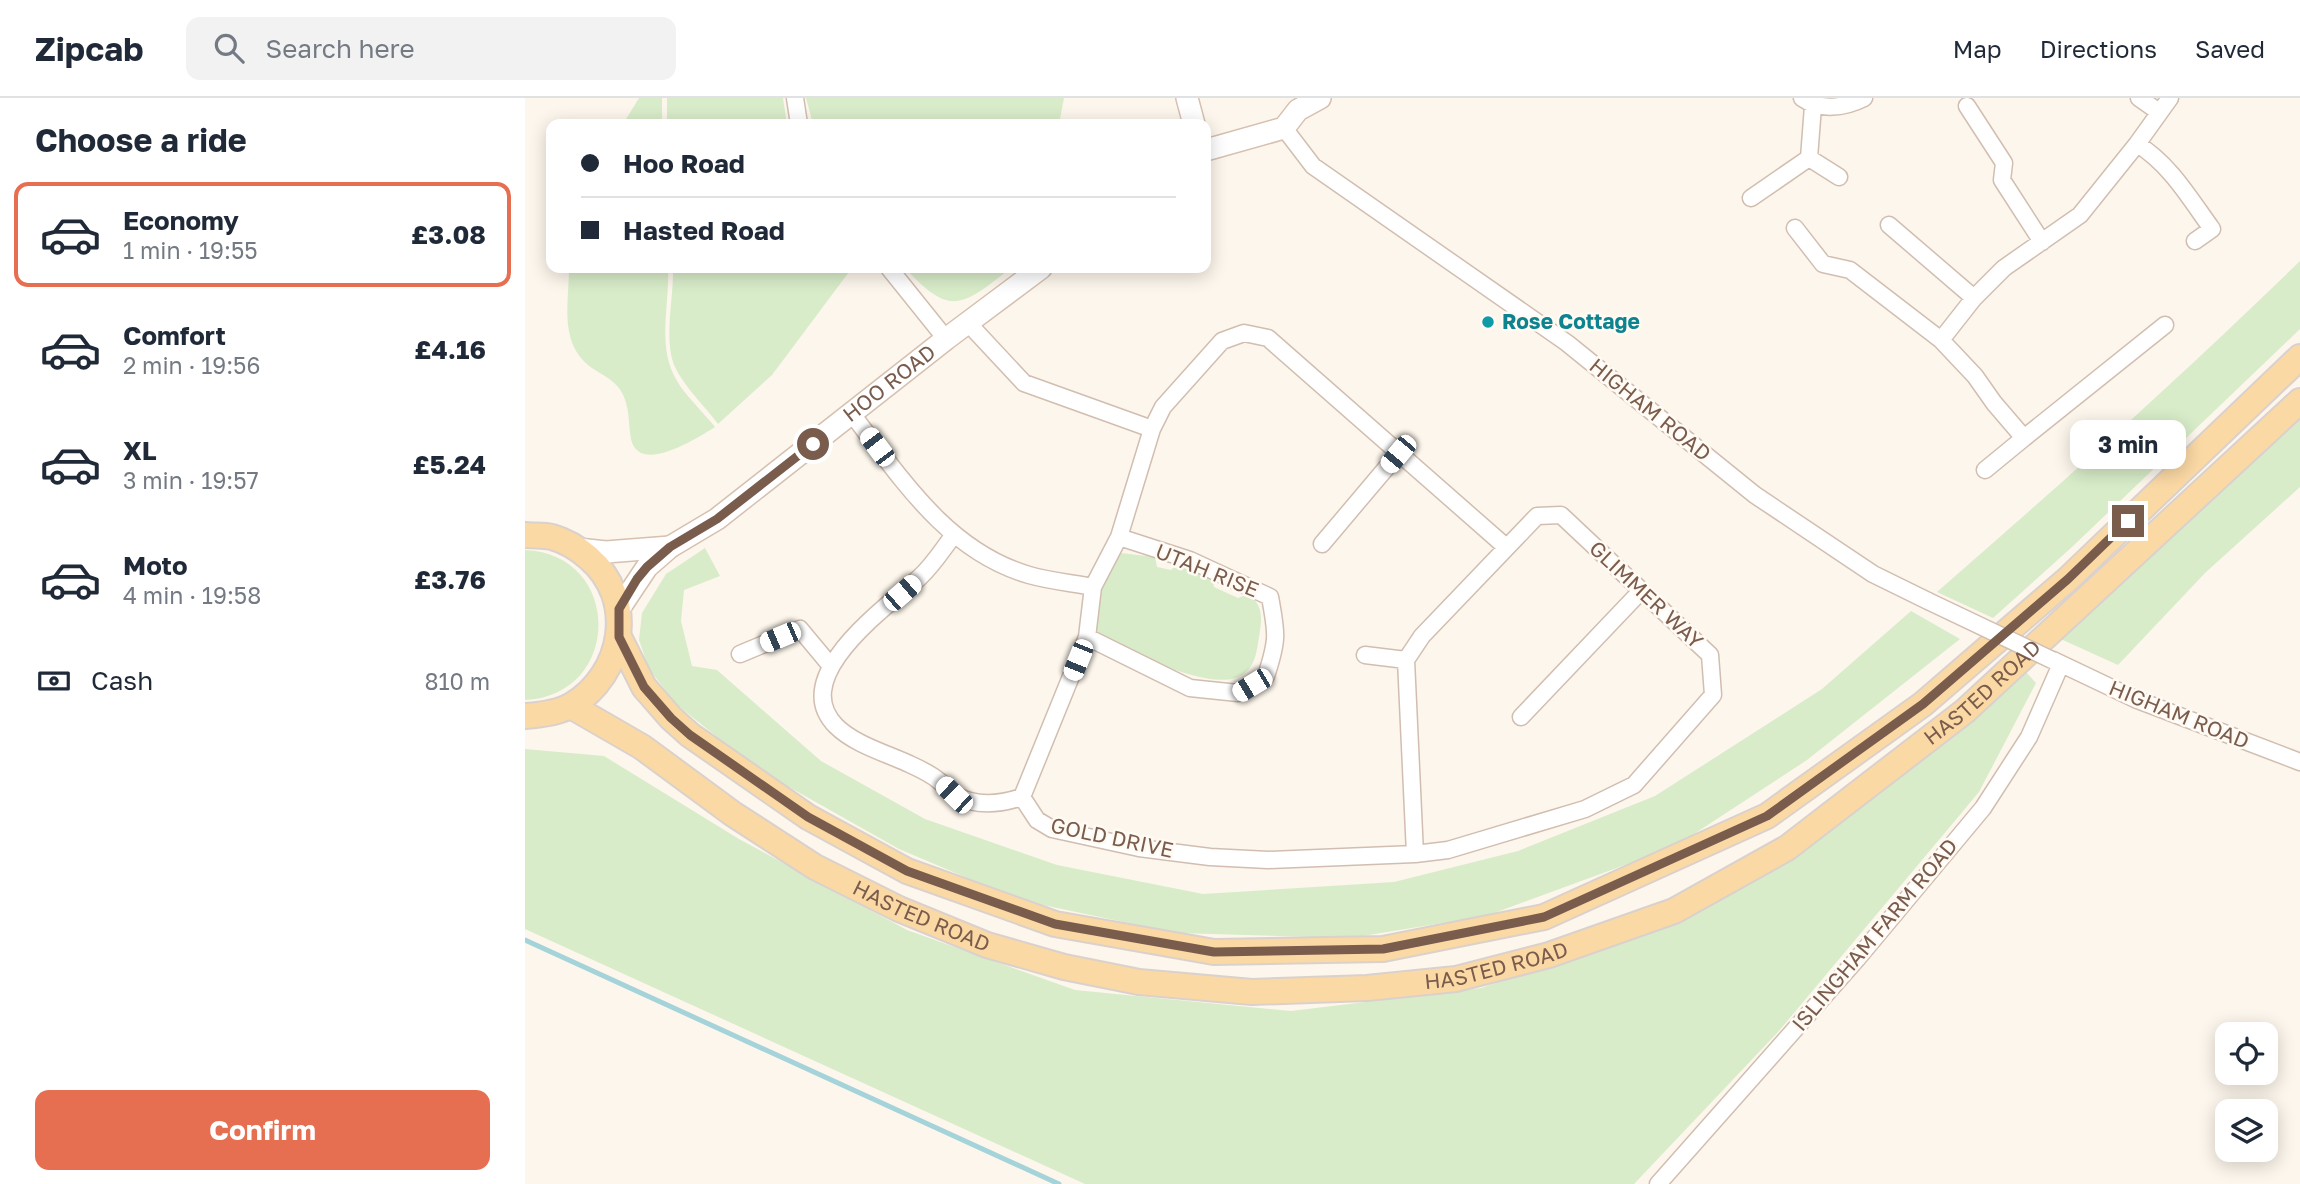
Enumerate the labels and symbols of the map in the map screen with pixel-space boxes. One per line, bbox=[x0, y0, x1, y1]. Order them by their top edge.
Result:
place label: Rose Cottage bbox=[1502, 308, 1640, 334]
marker: Rose Cottage bbox=[1480, 314, 1496, 330]
street label: HOO ROAD bbox=[837, 338, 940, 427]
street label: HIGHAM ROAD bbox=[1585, 352, 1717, 466]
callout: 3 min bbox=[2070, 420, 2186, 468]
car bbox=[856, 424, 899, 470]
route start bbox=[797, 428, 829, 460]
car bbox=[1377, 431, 1420, 477]
route end bbox=[2112, 505, 2144, 537]
street label: GLIMMER WAY bbox=[1584, 535, 1709, 654]
street label: UTAH RISE bbox=[1152, 538, 1263, 603]
car bbox=[880, 571, 925, 615]
car bbox=[757, 619, 804, 655]
street label: HASTED ROAD bbox=[1918, 634, 2046, 750]
car bbox=[1061, 637, 1096, 683]
car bbox=[1229, 665, 1276, 705]
street label: HIGHAM ROAD bbox=[2105, 674, 2253, 754]
car bbox=[932, 773, 977, 817]
street label: GOLD DRIVE bbox=[1049, 811, 1176, 863]
street label: ISLINGHAM FARM ROAD bbox=[1786, 833, 1963, 1036]
street label: HASTED ROAD bbox=[849, 874, 994, 957]
street label: HASTED ROAD bbox=[1423, 935, 1571, 994]

